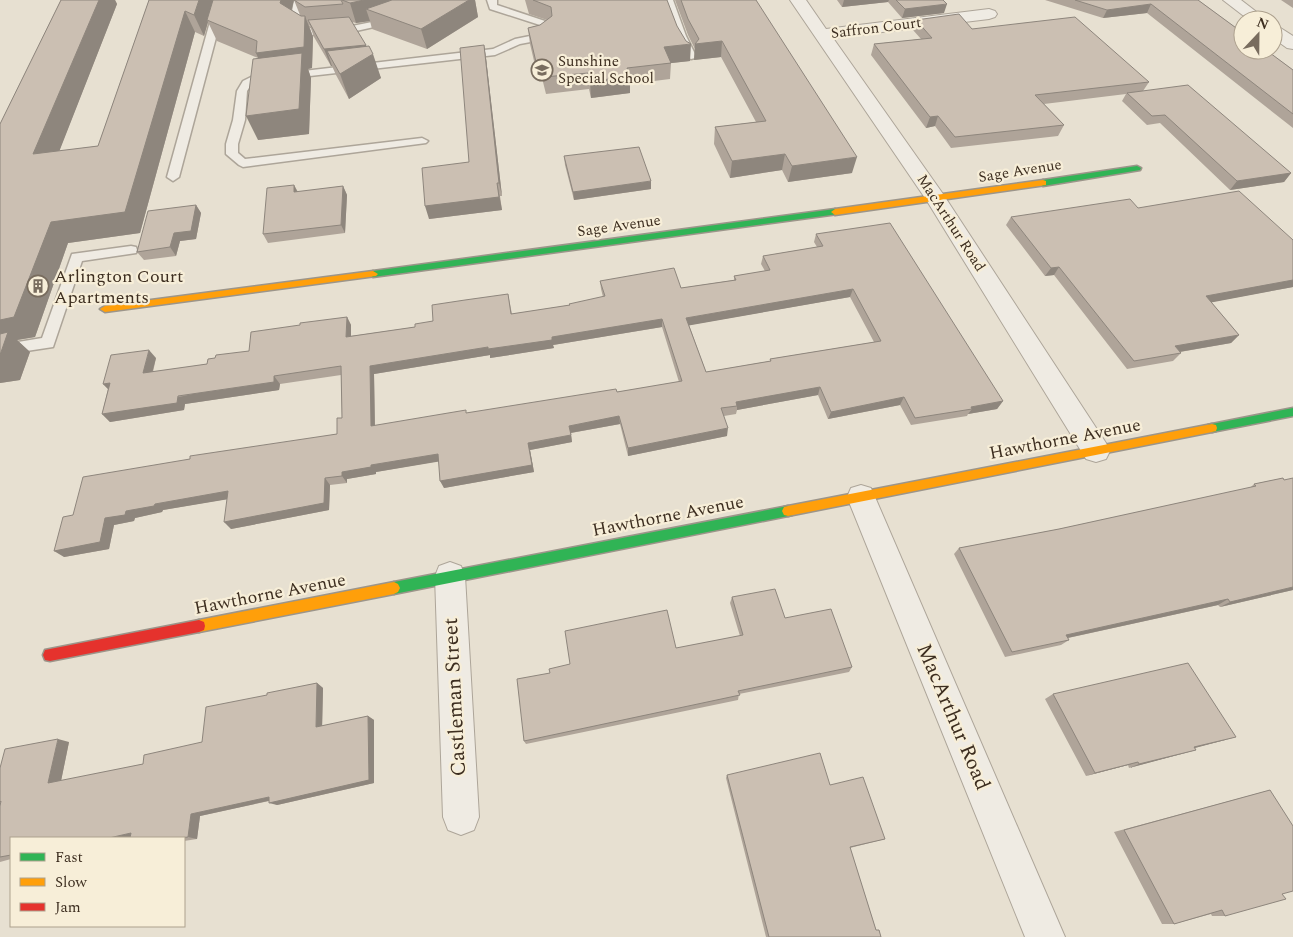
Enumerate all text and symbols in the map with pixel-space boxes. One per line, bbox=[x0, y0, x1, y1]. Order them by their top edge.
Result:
north arrow bbox=[1233, 10, 1283, 60]
street label: Saffron Court bbox=[829, 11, 923, 45]
text: N bbox=[1253, 12, 1272, 35]
place label: Sunshine Special School bbox=[558, 50, 654, 90]
school or university icon: Sunshine Special School bbox=[530, 58, 554, 82]
street label: Sage Avenue bbox=[977, 153, 1063, 189]
street label: MacArthur Road bbox=[911, 170, 991, 276]
street label: Sage Avenue bbox=[576, 209, 662, 243]
place label: Arlington Court Apartments bbox=[54, 263, 183, 311]
building icon: Arlington Court Apartments bbox=[26, 274, 50, 298]
street label: Hawthorne Avenue bbox=[987, 411, 1143, 467]
street label: Hawthorne Avenue bbox=[590, 488, 746, 544]
street label: Hawthorne Avenue bbox=[192, 566, 348, 622]
street label: Castleman Street bbox=[435, 617, 475, 777]
street label: MacArthur Road bbox=[908, 639, 998, 795]
legend bbox=[10, 837, 185, 927]
text: Fast bbox=[55, 846, 83, 869]
text: Slow bbox=[55, 871, 87, 894]
text: Jam bbox=[55, 896, 81, 919]

